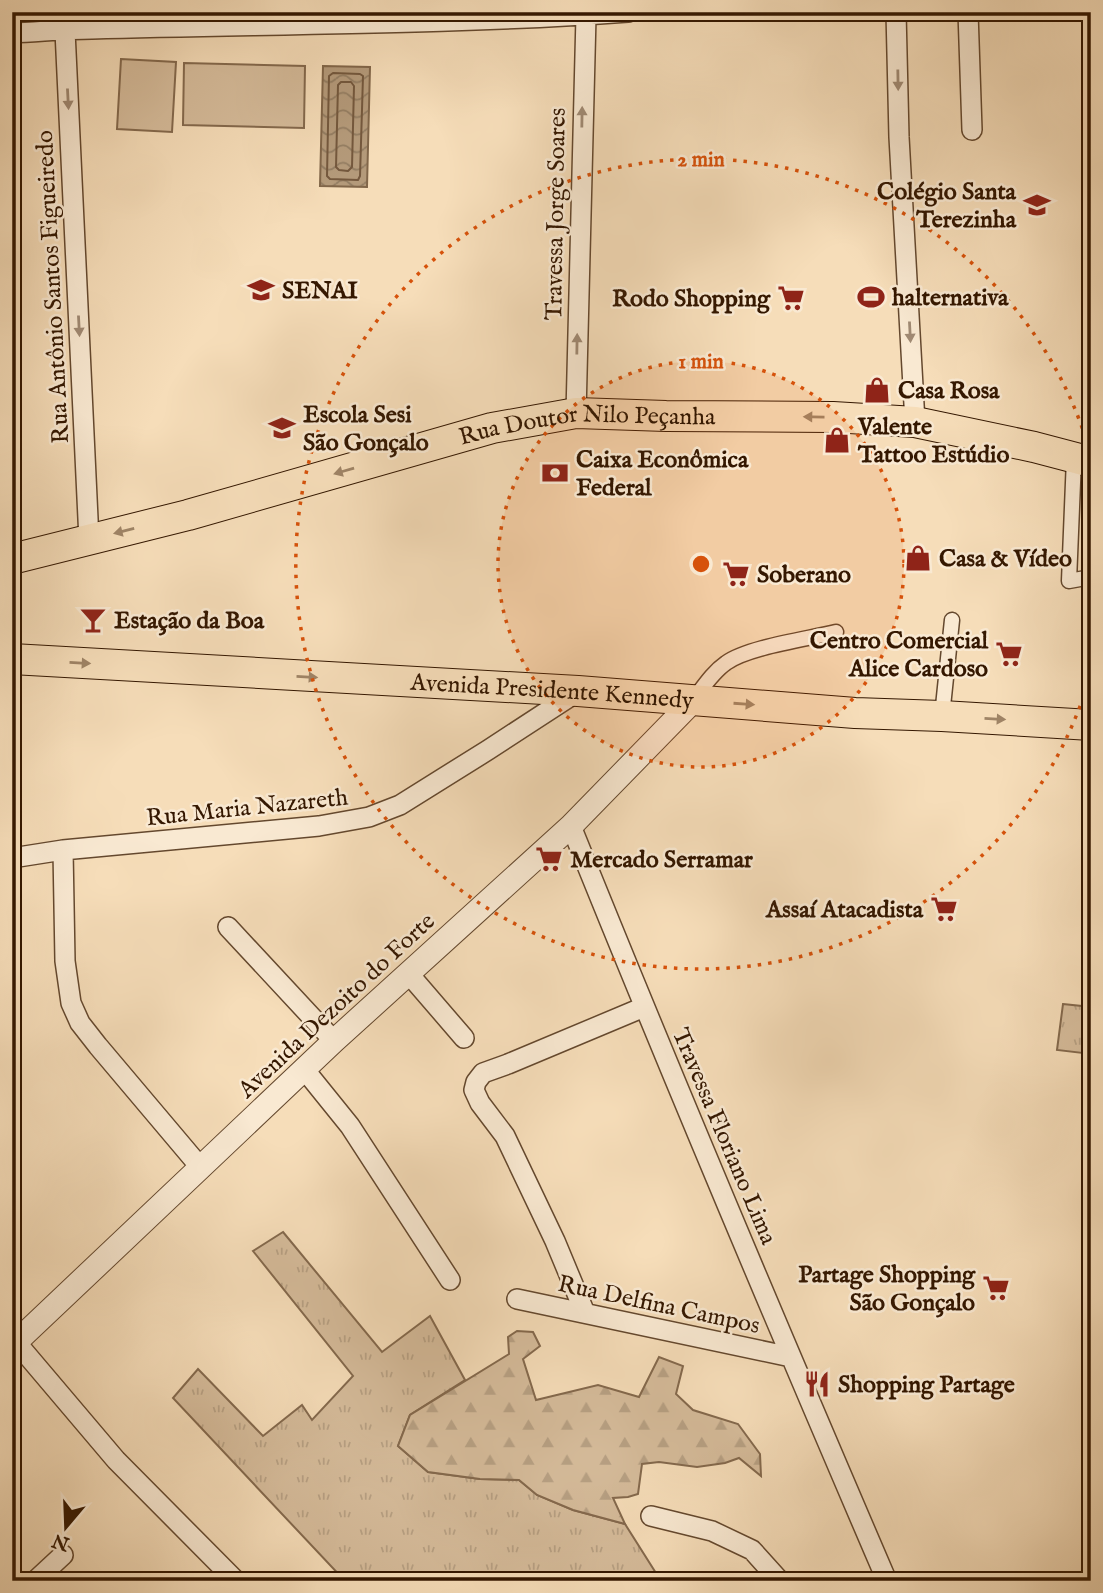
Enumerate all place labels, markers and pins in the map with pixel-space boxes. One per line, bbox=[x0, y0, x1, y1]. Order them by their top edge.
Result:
place label: Colégio Santa Terezinha bbox=[877, 177, 1017, 236]
school or university icon: Colégio Santa Terezinha bbox=[1022, 190, 1052, 220]
school or university icon: SENAI bbox=[246, 275, 276, 305]
place label: SENAI bbox=[282, 276, 358, 307]
sports icon: halternativa bbox=[856, 282, 886, 312]
supermarket icon: Rodo Shopping bbox=[776, 283, 806, 313]
place label: halternativa bbox=[891, 283, 1009, 314]
place label: Rodo Shopping bbox=[612, 284, 771, 315]
shop icon: Casa Rosa bbox=[862, 375, 892, 405]
place label: Casa Rosa bbox=[898, 376, 1000, 407]
place label: Escola Sesi São Gonçalo bbox=[303, 400, 429, 459]
place label: Valente Tattoo Estúdio bbox=[857, 412, 1009, 471]
school or university icon: Escola Sesi São Gonçalo bbox=[267, 413, 297, 443]
shop icon: Valente Tattoo Estúdio bbox=[822, 425, 852, 455]
place label: Caixa Econômica Federal bbox=[576, 445, 749, 504]
bank icon: Caixa Econômica Federal bbox=[540, 458, 570, 488]
shop icon: Casa & Vídeo bbox=[903, 543, 933, 573]
place label: Casa & Vídeo bbox=[939, 544, 1072, 575]
centre of rings bbox=[689, 552, 713, 576]
supermarket icon: Soberano bbox=[721, 559, 751, 589]
place label: Soberano bbox=[757, 560, 851, 591]
bar icon: Estação da Boa bbox=[78, 605, 108, 635]
place label: Estação da Boa bbox=[114, 606, 265, 637]
place label: Centro Comercial Alice Cardoso bbox=[810, 626, 988, 685]
supermarket icon: Centro Comercial Alice Cardoso bbox=[994, 639, 1024, 669]
supermarket icon: Mercado Serramar bbox=[534, 844, 564, 874]
place label: Mercado Serramar bbox=[570, 845, 753, 876]
supermarket icon: Assaí Atacadista bbox=[929, 894, 959, 924]
place label: Assaí Atacadista bbox=[765, 895, 924, 926]
place label: Partage Shopping São Gonçalo bbox=[798, 1260, 976, 1319]
supermarket icon: Partage Shopping São Gonçalo bbox=[981, 1273, 1011, 1303]
restaurant icon: Shopping Partage bbox=[802, 1369, 832, 1399]
place label: Shopping Partage bbox=[838, 1370, 1015, 1401]

